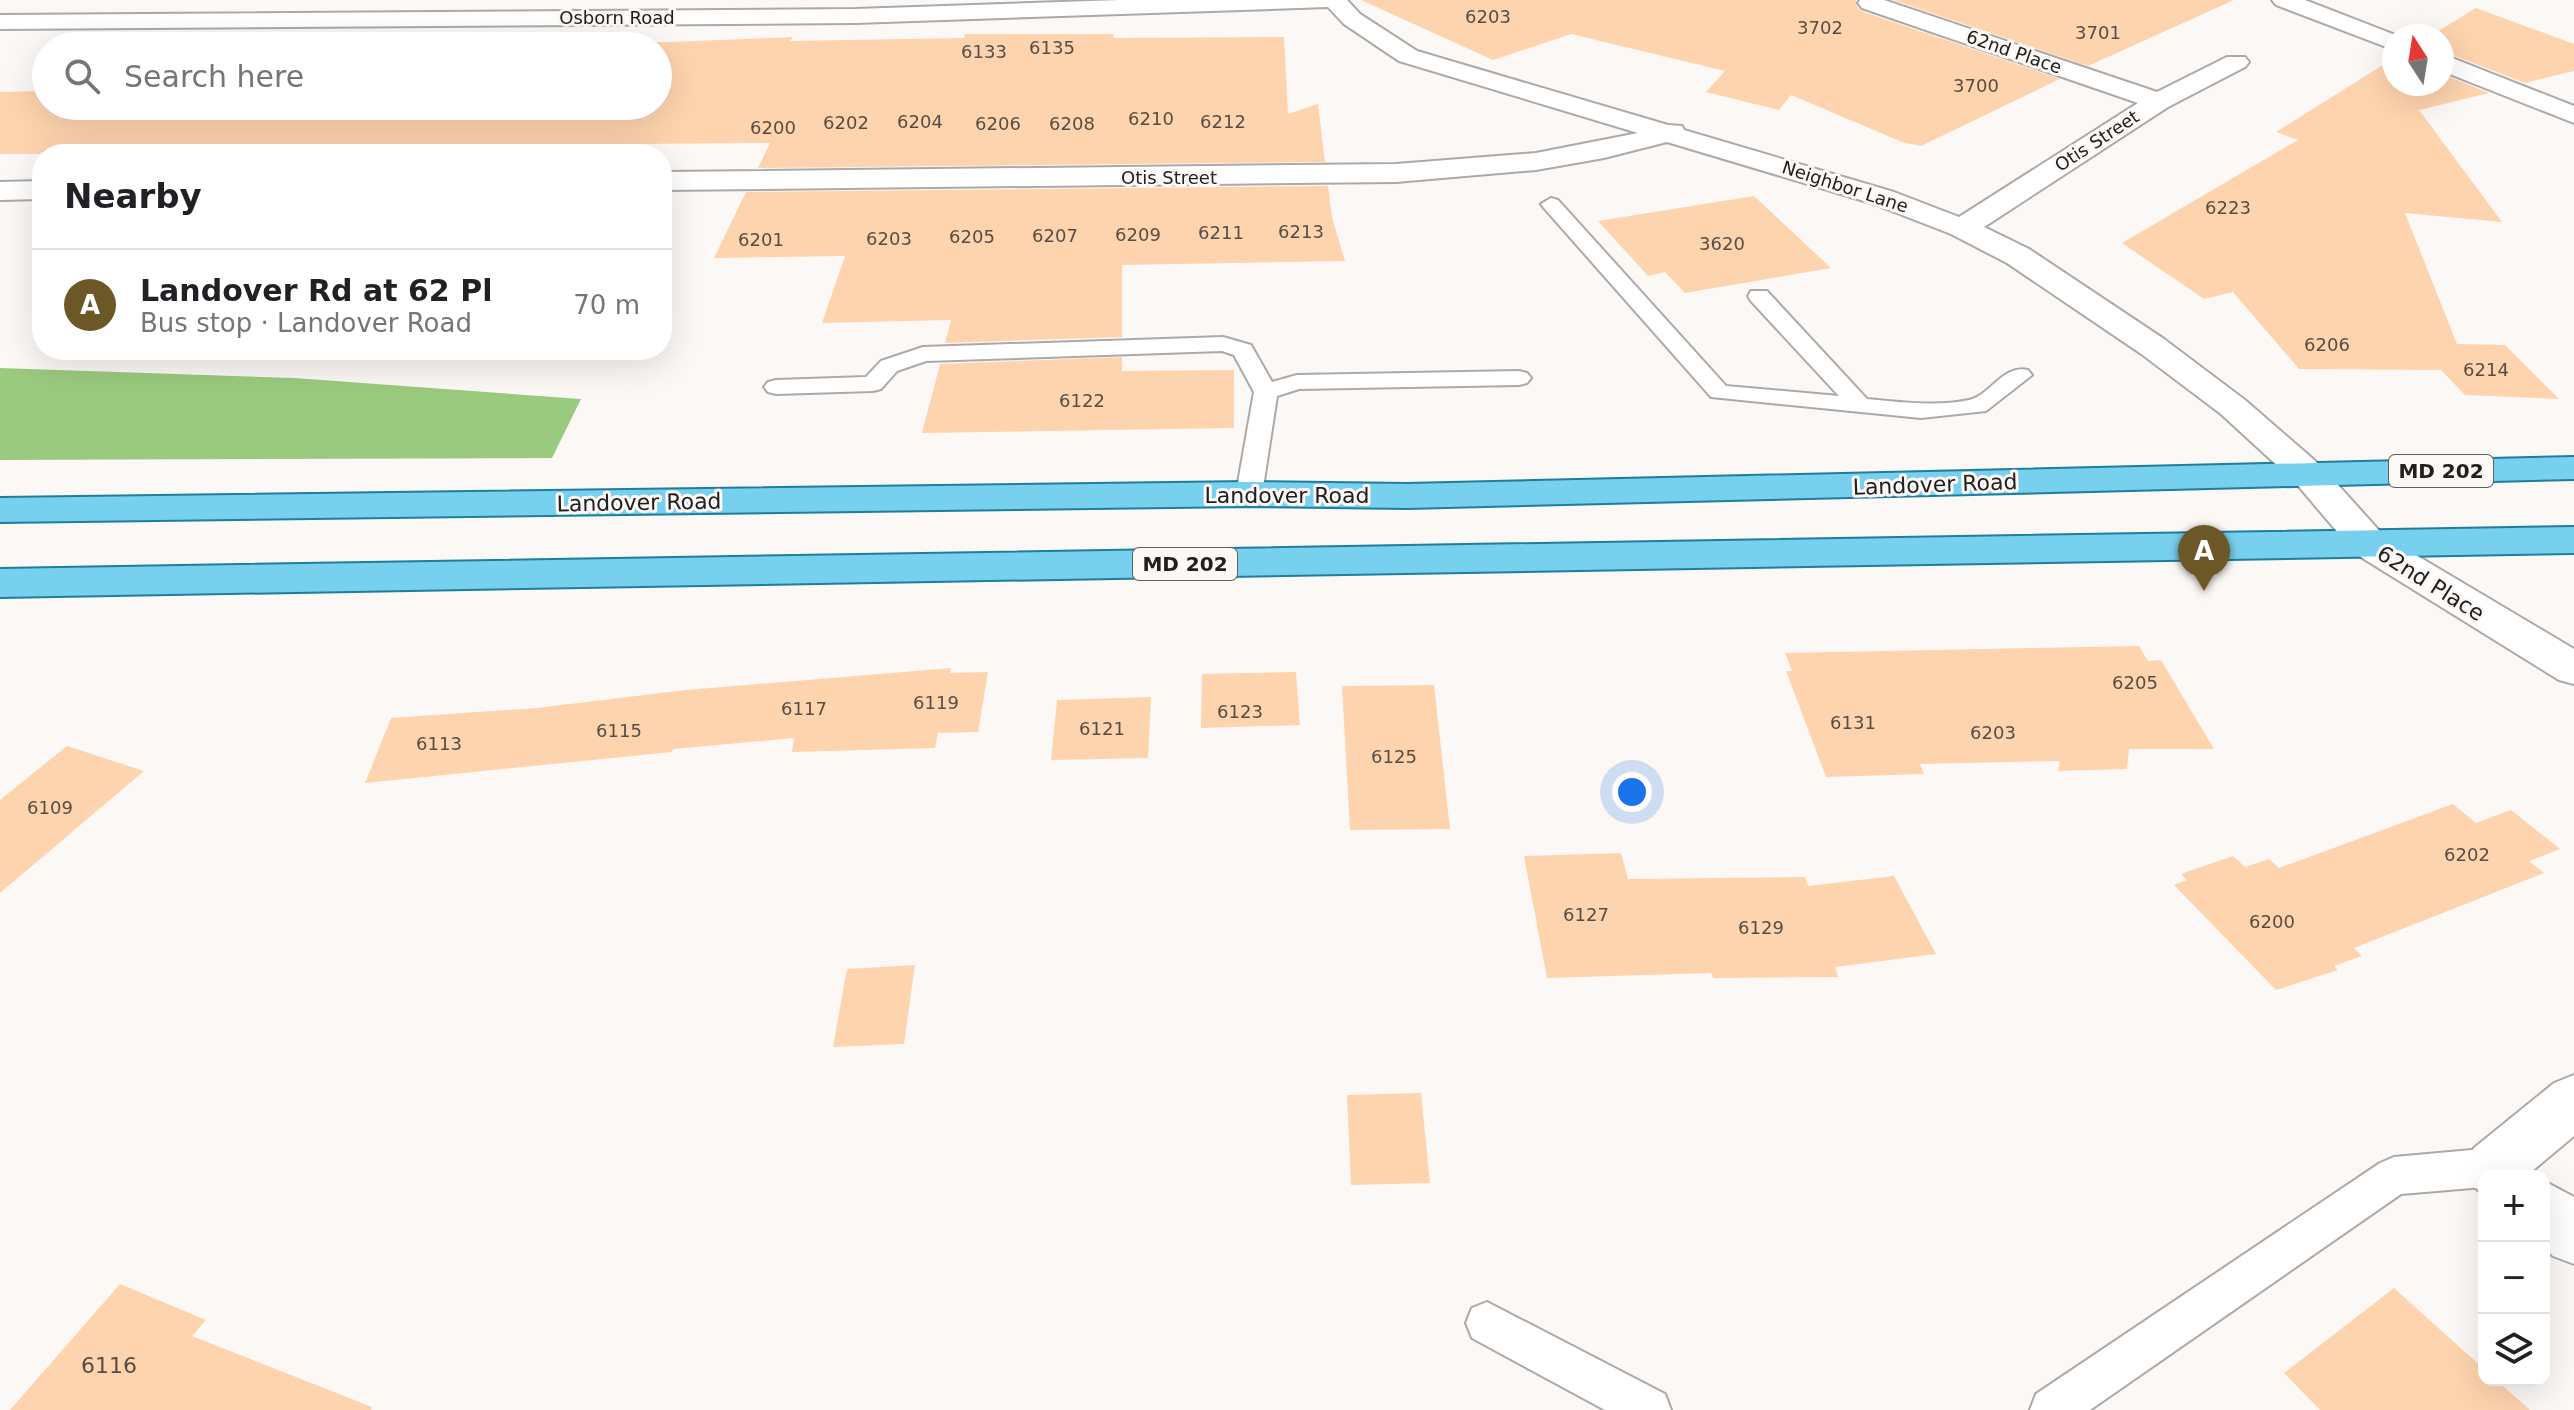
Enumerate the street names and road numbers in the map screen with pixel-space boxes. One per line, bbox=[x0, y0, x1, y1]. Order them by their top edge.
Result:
street label: Osborn Road bbox=[559, 7, 675, 28]
street label: 62nd Place bbox=[1964, 25, 2065, 78]
street label: Otis Street bbox=[2051, 106, 2143, 176]
street label: Neighbor Lane bbox=[1779, 156, 1911, 217]
street label: Otis Street bbox=[1121, 167, 1217, 188]
road number: MD 202 bbox=[2389, 455, 2493, 487]
street label: Landover Road bbox=[1852, 469, 2018, 500]
street label: Landover Road bbox=[1205, 483, 1369, 508]
street label: Landover Road bbox=[556, 489, 722, 516]
street label: 62nd Place bbox=[2373, 541, 2489, 626]
road number: MD 202 bbox=[1133, 548, 1237, 580]

